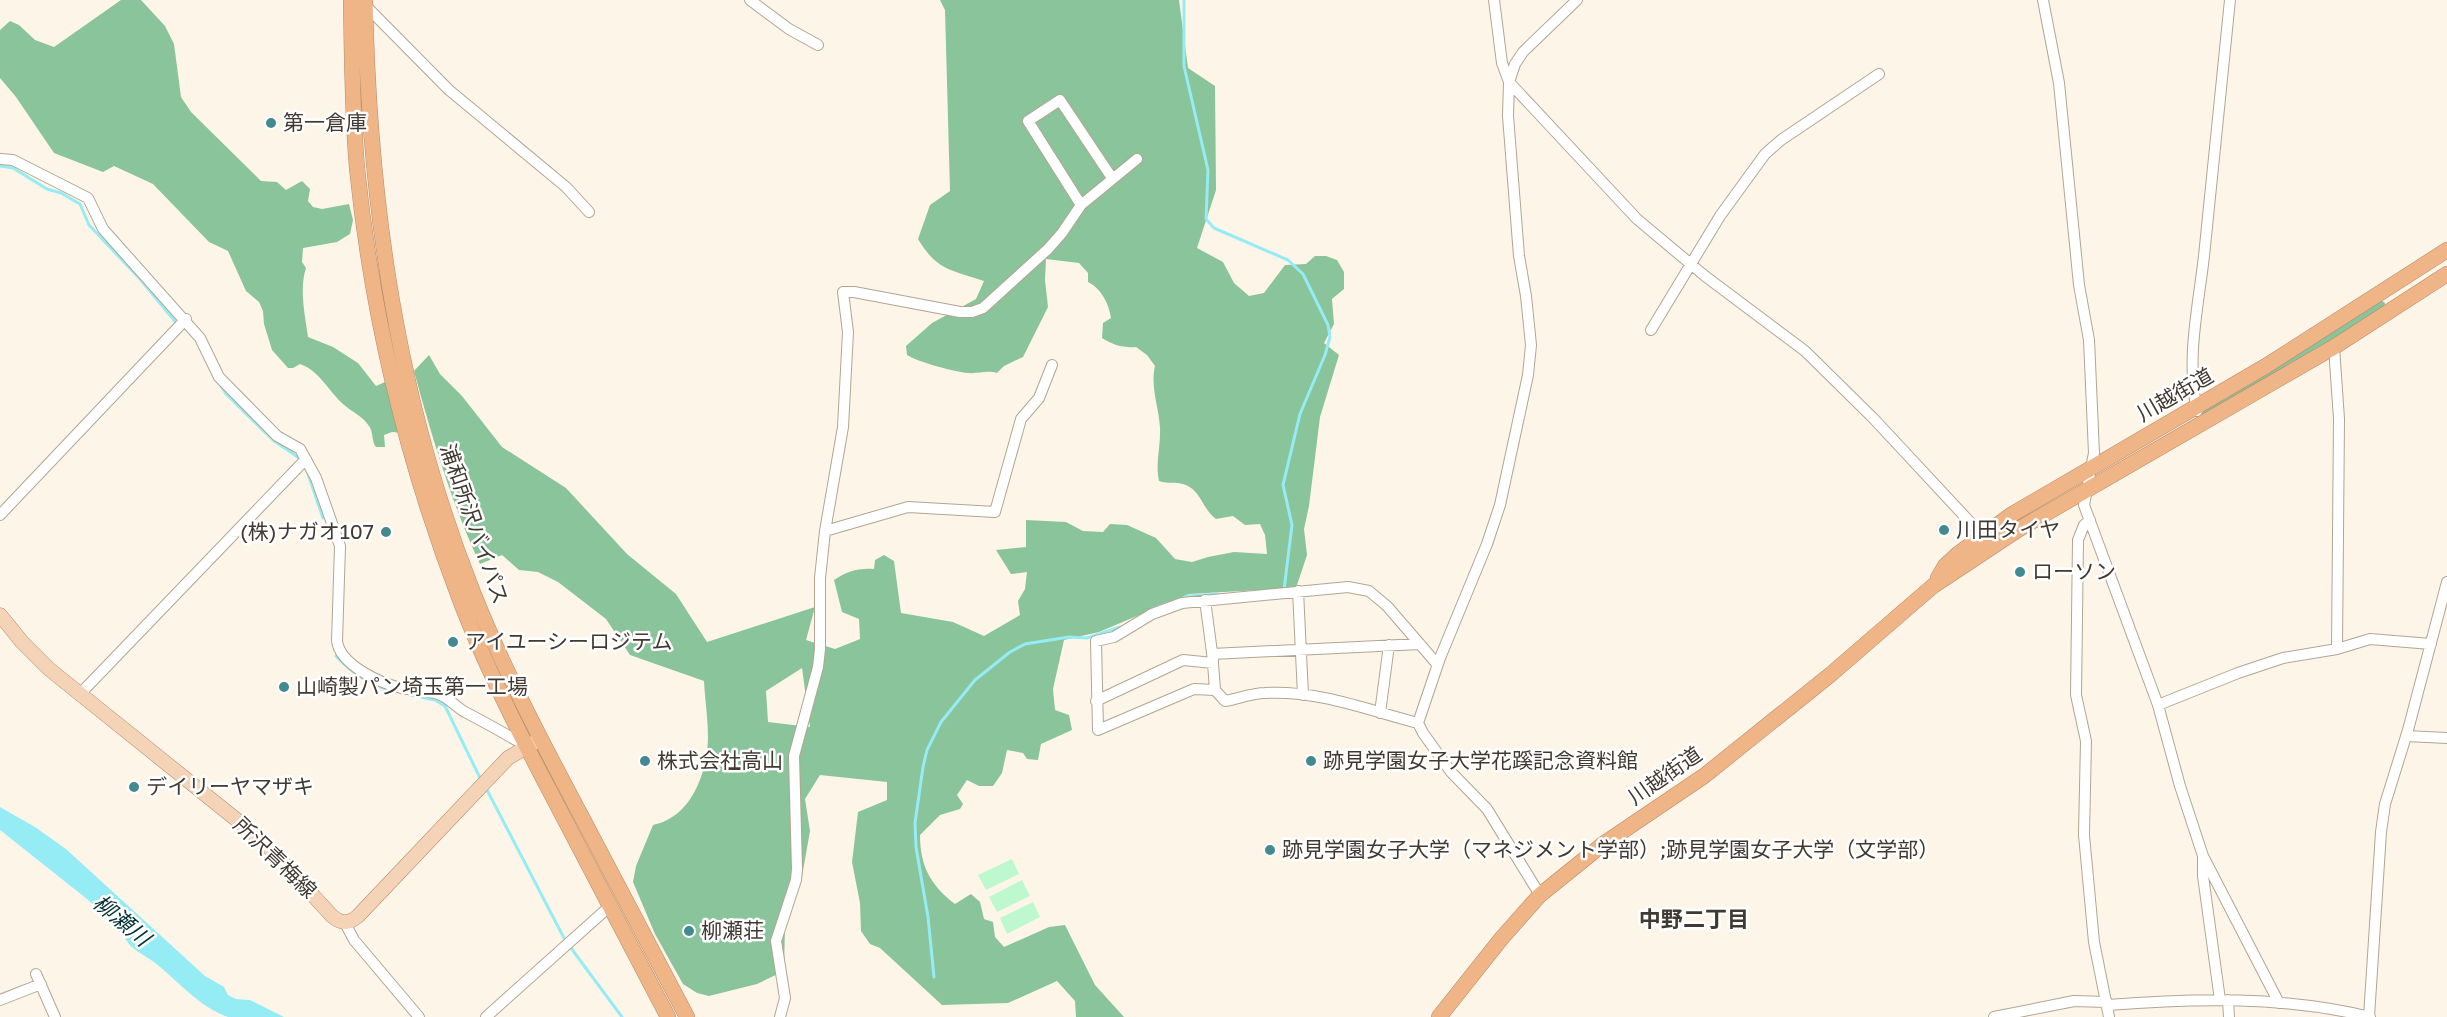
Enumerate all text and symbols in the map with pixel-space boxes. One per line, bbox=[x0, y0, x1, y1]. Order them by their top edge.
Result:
place label: 第一倉庫 bbox=[283, 109, 367, 135]
marker: 第一倉庫 bbox=[264, 116, 278, 130]
street label: 川越街道 bbox=[2132, 362, 2217, 426]
street label: 浦和所沢バイパス bbox=[435, 440, 515, 607]
place label: 川田タイヤ bbox=[1956, 516, 2060, 542]
place label: (株)ナガオ107 bbox=[240, 518, 374, 544]
marker: 川田タイヤ bbox=[1937, 523, 1951, 537]
marker: (株)ナガオ107 bbox=[379, 525, 393, 539]
place label: ローソン bbox=[2032, 558, 2116, 584]
marker: ローソン bbox=[2013, 565, 2027, 579]
place label: アイユーシーロジテム bbox=[465, 628, 672, 654]
marker: アイユーシーロジテム bbox=[446, 635, 460, 649]
place label: 山崎製パン埼玉第一工場 bbox=[296, 673, 528, 699]
marker: 山崎製パン埼玉第一工場 bbox=[277, 680, 291, 694]
street label: 川越街道 bbox=[1623, 740, 1706, 810]
place label: 株式会社高山 bbox=[657, 747, 783, 773]
place label: 跡見学園女子大学花蹊記念資料館 bbox=[1323, 747, 1638, 773]
marker: 株式会社高山 bbox=[638, 754, 652, 768]
marker: 跡見学園女子大学花蹊記念資料館 bbox=[1304, 754, 1318, 768]
place label: デイリーヤマザキ bbox=[146, 773, 314, 799]
marker: デイリーヤマザキ bbox=[127, 780, 141, 794]
street label: 所沢青梅線 bbox=[229, 811, 322, 903]
place label: 跡見学園女子大学（マネジメント学部）;跡見学園女子大学（文学部） bbox=[1282, 836, 1939, 862]
marker: 跡見学園女子大学（マネジメント学部）;跡見学園女子大学（文学部） bbox=[1263, 843, 1277, 857]
water label: 柳瀬川 bbox=[88, 888, 158, 952]
district label: 中野二丁目 bbox=[1639, 905, 1749, 932]
place label: 柳瀬荘 bbox=[701, 917, 764, 943]
marker: 柳瀬荘 bbox=[682, 924, 696, 938]

